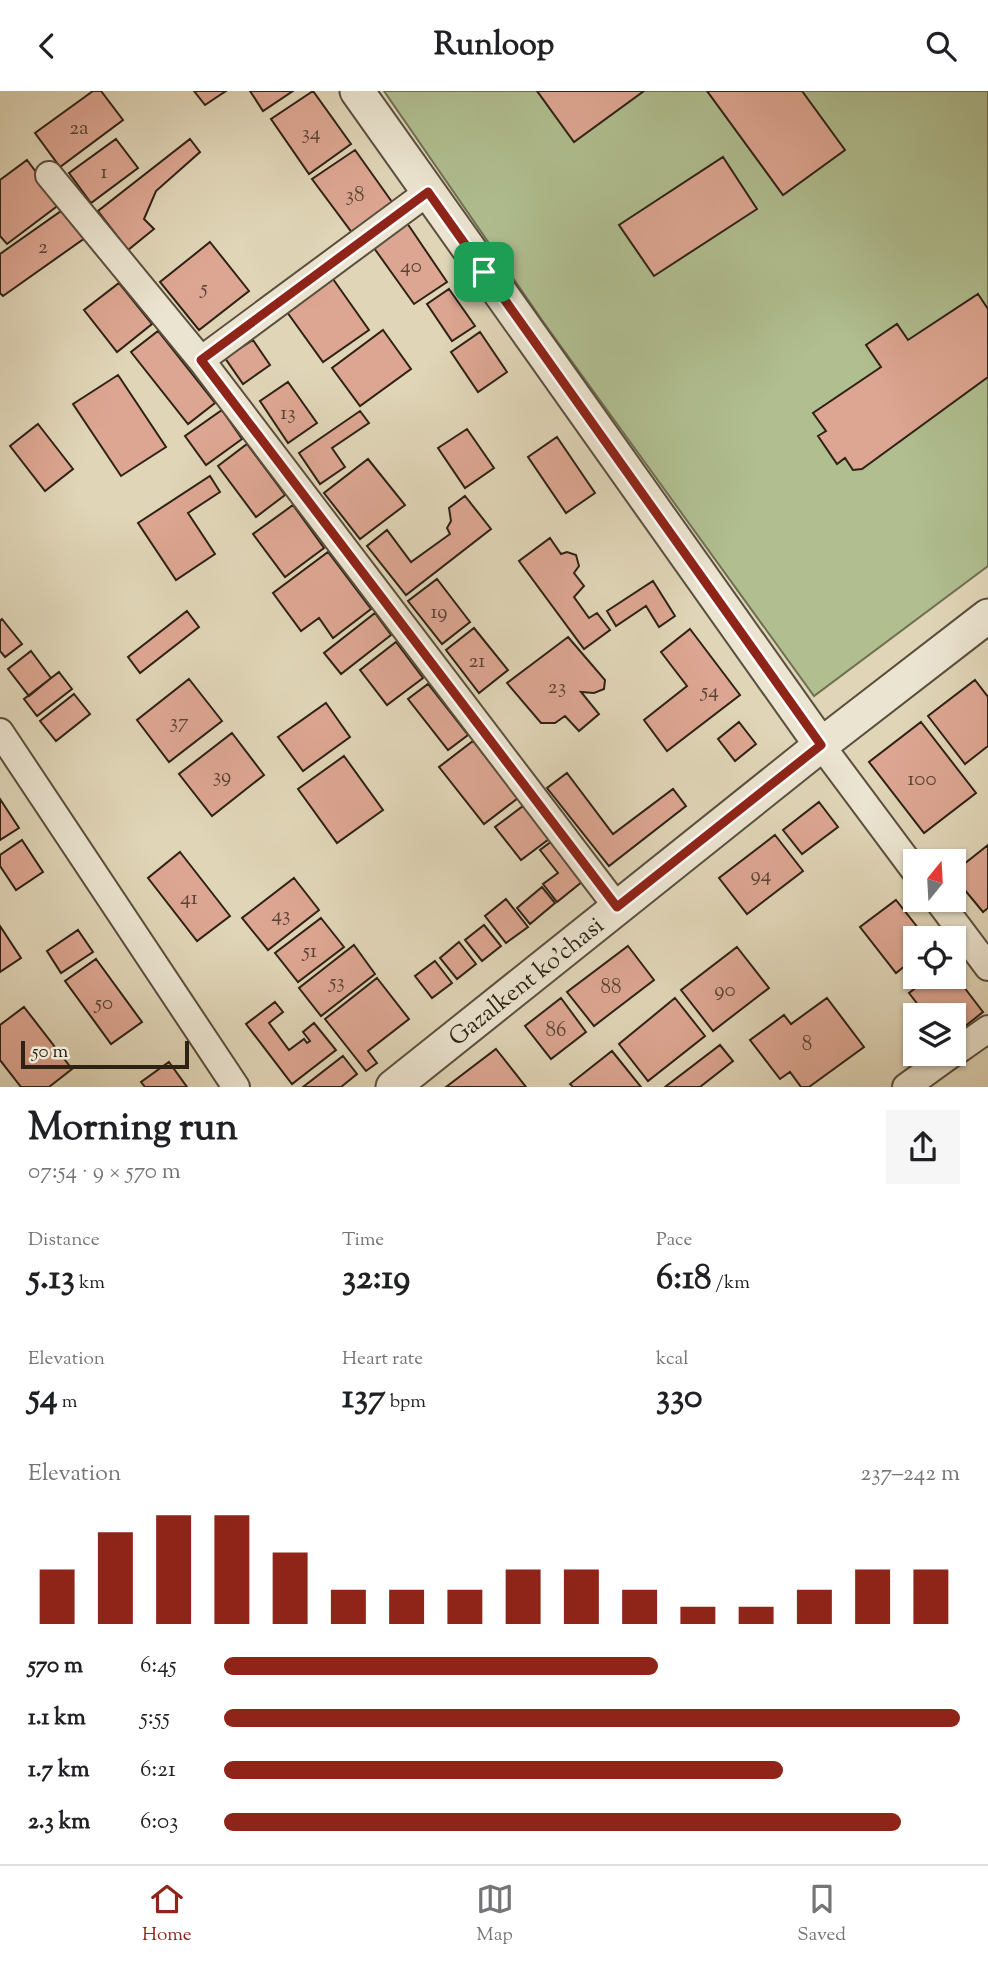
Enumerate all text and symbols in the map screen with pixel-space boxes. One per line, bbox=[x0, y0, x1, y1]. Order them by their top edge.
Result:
text: Runloop bbox=[434, 23, 554, 69]
icon: back bbox=[28, 27, 66, 65]
icon: search bbox=[922, 27, 960, 65]
house number: 2a bbox=[69, 114, 89, 144]
house number: 34 bbox=[301, 119, 321, 149]
house number: 1 bbox=[100, 158, 108, 188]
house number: 38 bbox=[346, 181, 364, 211]
house number: 2 bbox=[38, 233, 48, 263]
pin bbox=[454, 242, 514, 302]
house number: 40 bbox=[400, 252, 422, 282]
icon: arrive bbox=[465, 253, 503, 291]
house number: 5 bbox=[199, 274, 208, 304]
house number: 13 bbox=[280, 399, 296, 429]
house number: 19 bbox=[430, 598, 448, 628]
house number: 21 bbox=[469, 647, 485, 677]
house number: 23 bbox=[548, 673, 566, 703]
house number: 54 bbox=[700, 677, 719, 707]
house number: 37 bbox=[169, 708, 189, 738]
house number: 39 bbox=[213, 762, 231, 792]
house number: 100 bbox=[907, 765, 937, 795]
north arrow bbox=[903, 849, 966, 912]
map controls bbox=[903, 849, 966, 1066]
house number: 94 bbox=[751, 861, 771, 891]
house number: 41 bbox=[180, 884, 198, 914]
house number: 43 bbox=[271, 901, 291, 931]
street label: Gazalkent ko'chasi bbox=[442, 910, 612, 1055]
button: locate bbox=[903, 926, 966, 989]
house number: 51 bbox=[302, 937, 317, 967]
house number: 53 bbox=[328, 968, 345, 998]
house number: 88 bbox=[601, 973, 622, 1003]
house number: 90 bbox=[714, 976, 736, 1006]
house number: 50 bbox=[94, 989, 113, 1019]
button: layers bbox=[903, 1003, 966, 1066]
house number: 86 bbox=[546, 1016, 566, 1046]
house number: 8 bbox=[802, 1030, 812, 1060]
scale bar bbox=[21, 1038, 189, 1070]
text: 50 m bbox=[32, 1039, 68, 1066]
text: Morning run bbox=[28, 1103, 238, 1157]
button: share bbox=[886, 1110, 960, 1184]
text: 07:54 · 9 × 570 m bbox=[28, 1156, 181, 1189]
text: Distance bbox=[28, 1227, 100, 1254]
text: Time bbox=[342, 1227, 384, 1254]
text: Pace bbox=[656, 1227, 692, 1254]
text: 5.13 bbox=[28, 1254, 75, 1305]
text: 32:19 bbox=[342, 1254, 410, 1305]
text: 6:18 bbox=[656, 1254, 712, 1305]
text: km bbox=[75, 1270, 105, 1297]
text: /km bbox=[712, 1270, 750, 1297]
text: Elevation bbox=[28, 1346, 105, 1373]
text: Heart rate bbox=[342, 1346, 423, 1373]
text: kcal bbox=[656, 1346, 689, 1373]
text: 54 bbox=[28, 1373, 58, 1424]
text: 137 bbox=[342, 1373, 386, 1424]
text: 330 bbox=[656, 1373, 702, 1424]
text: m bbox=[58, 1389, 77, 1416]
text: bpm bbox=[386, 1389, 426, 1416]
text: Elevation bbox=[28, 1458, 121, 1491]
text: 237–242 m bbox=[861, 1458, 960, 1491]
text: 570 m bbox=[28, 1650, 83, 1683]
text: 6:45 bbox=[140, 1650, 177, 1683]
text: 1.1 km bbox=[28, 1702, 86, 1735]
text: 5:55 bbox=[140, 1702, 170, 1735]
text: 1.7 km bbox=[28, 1754, 90, 1787]
text: 6:21 bbox=[140, 1754, 176, 1787]
text: 2.3 km bbox=[28, 1806, 90, 1839]
text: 6:03 bbox=[140, 1806, 178, 1839]
tab: Home bbox=[142, 1880, 192, 1949]
tab: Map bbox=[476, 1880, 514, 1949]
tab: Saved bbox=[797, 1880, 846, 1949]

